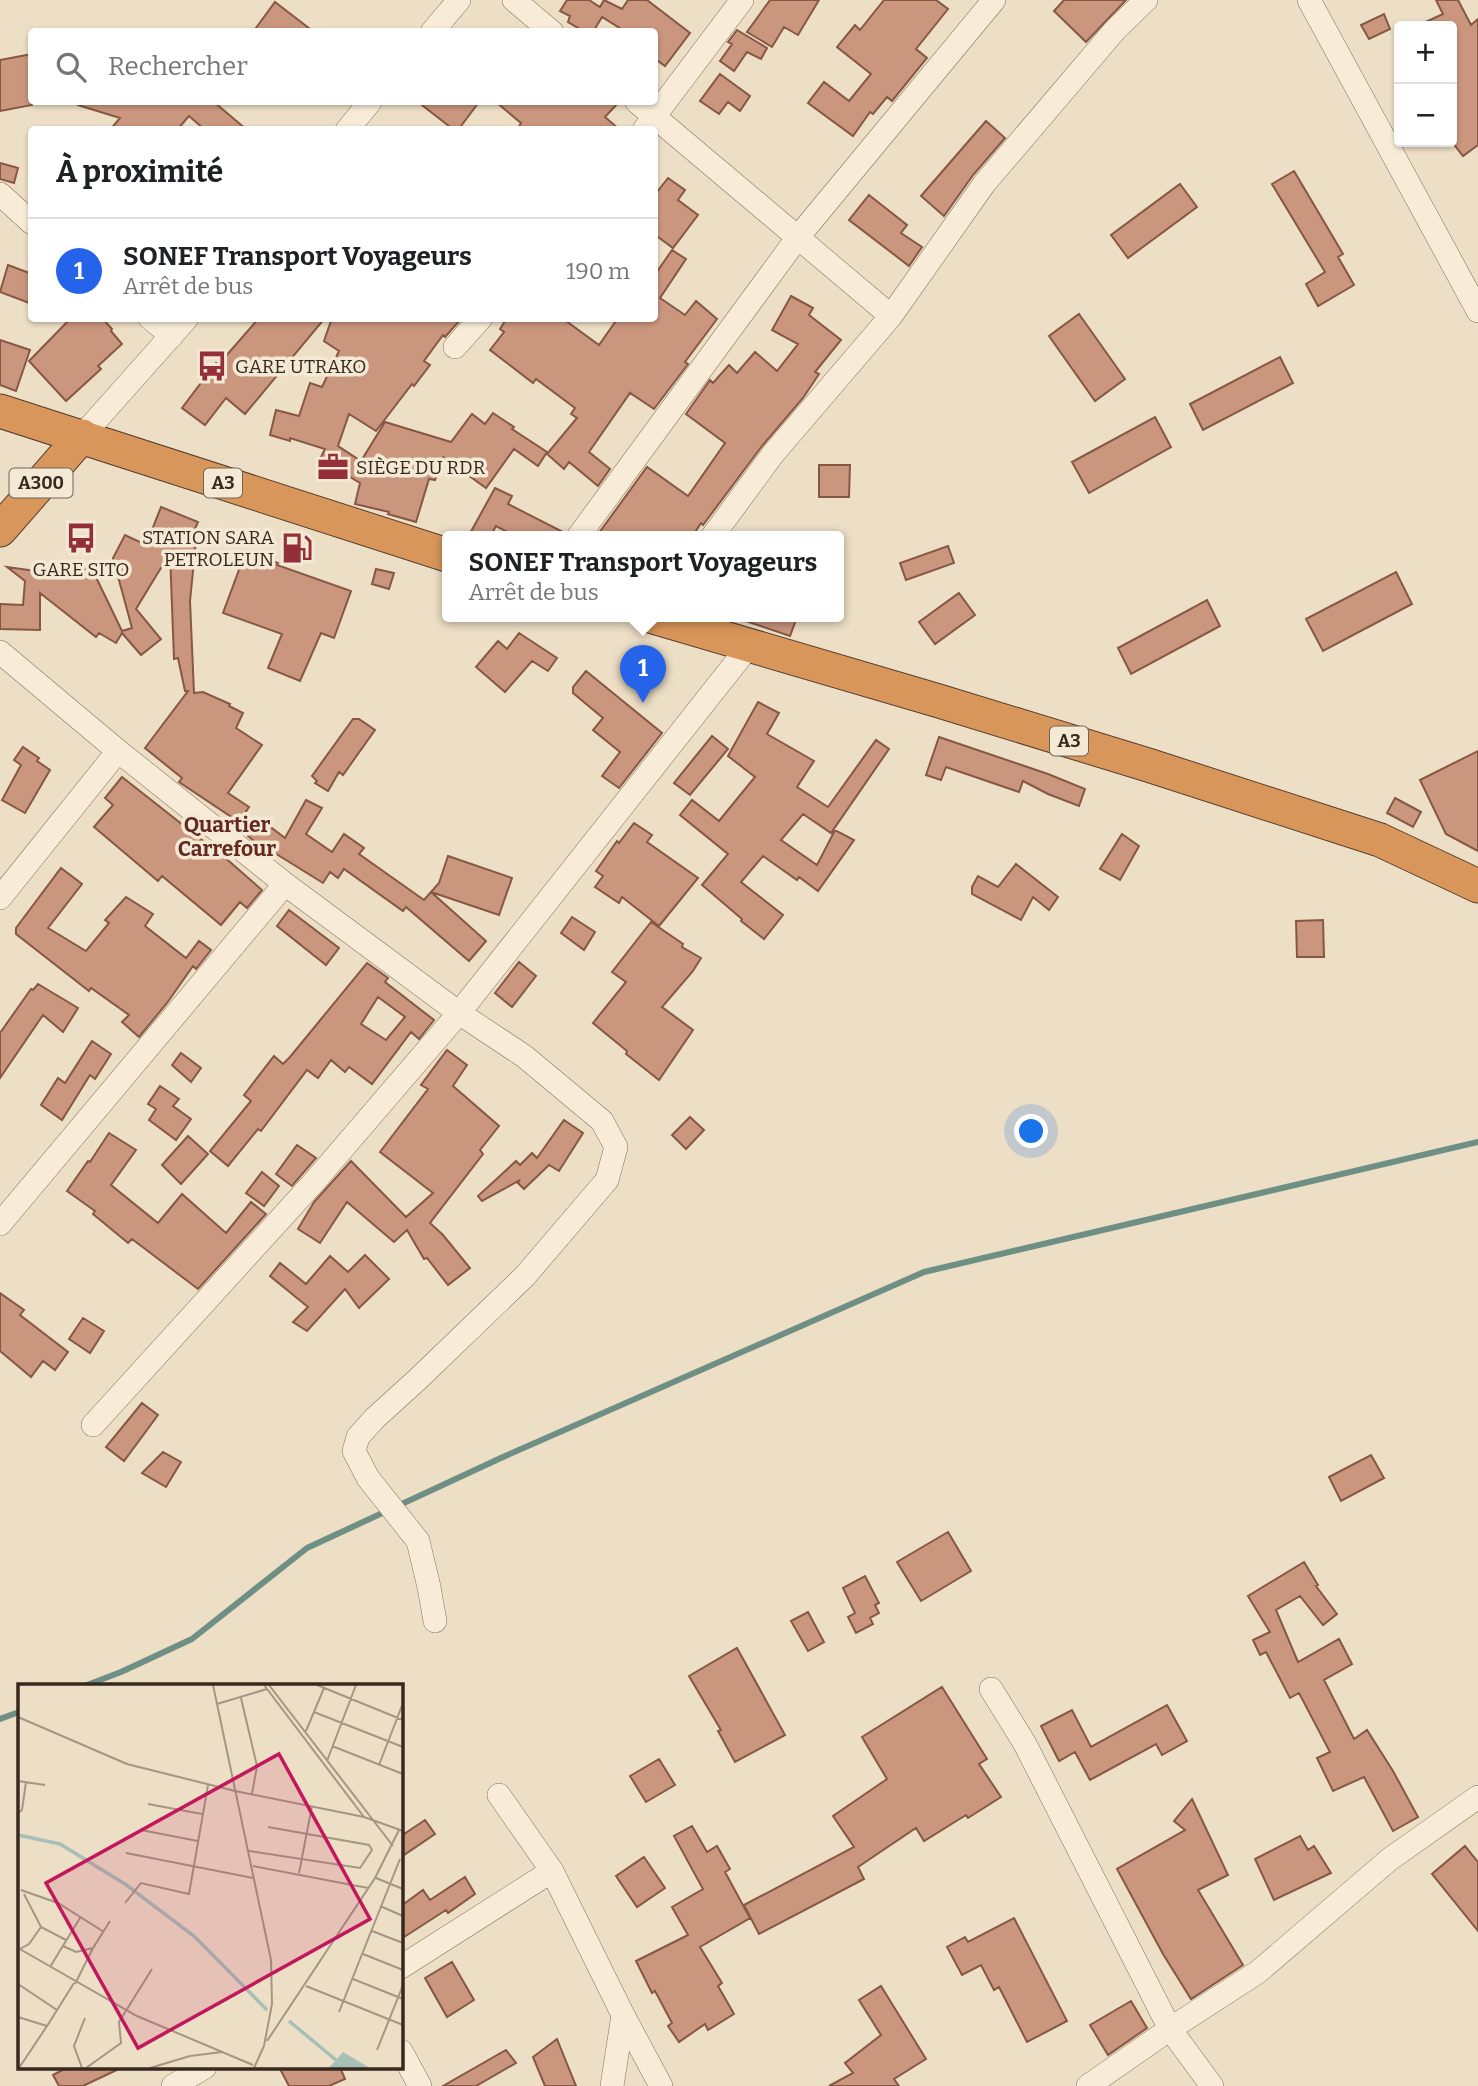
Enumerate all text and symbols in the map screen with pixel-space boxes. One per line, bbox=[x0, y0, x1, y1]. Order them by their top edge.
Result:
map controls bbox=[1394, 21, 1457, 147]
button: + bbox=[1394, 21, 1457, 84]
search box bbox=[28, 28, 658, 105]
icon: search bbox=[52, 48, 90, 86]
text: Rechercher bbox=[108, 51, 248, 82]
button: − bbox=[1394, 84, 1457, 147]
text: À proximité bbox=[56, 154, 223, 190]
text: SONEF Transport Voyageurs bbox=[123, 241, 472, 272]
text: 1 bbox=[74, 257, 84, 285]
text: 190 m bbox=[566, 257, 630, 285]
text: Arrêt de bus bbox=[123, 272, 253, 300]
bus stop icon: GARE UTRAKO bbox=[195, 349, 229, 383]
place label: GARE UTRAKO bbox=[235, 355, 366, 378]
office icon: SIÈGE DU RDR bbox=[316, 450, 350, 484]
place label: SIÈGE DU RDR bbox=[356, 456, 486, 479]
road number: A300 bbox=[9, 468, 72, 498]
road number: A3 bbox=[204, 468, 242, 498]
bus stop icon: GARE SITO bbox=[64, 521, 98, 555]
place label: STATION SARA PETROLEUN bbox=[142, 526, 275, 571]
fuel station icon: STATION SARA PETROLEUN bbox=[280, 531, 314, 565]
popup bbox=[442, 531, 844, 622]
text: SONEF Transport Voyageurs bbox=[469, 547, 817, 578]
place label: GARE SITO bbox=[33, 558, 130, 581]
text: Arrêt de bus bbox=[469, 578, 599, 606]
pin: 1 bbox=[620, 645, 666, 703]
road number: A3 bbox=[1050, 726, 1088, 756]
district label: Quartier Carrefour bbox=[178, 812, 276, 862]
your location bbox=[1014, 1114, 1048, 1148]
inset map bbox=[18, 1684, 402, 2068]

